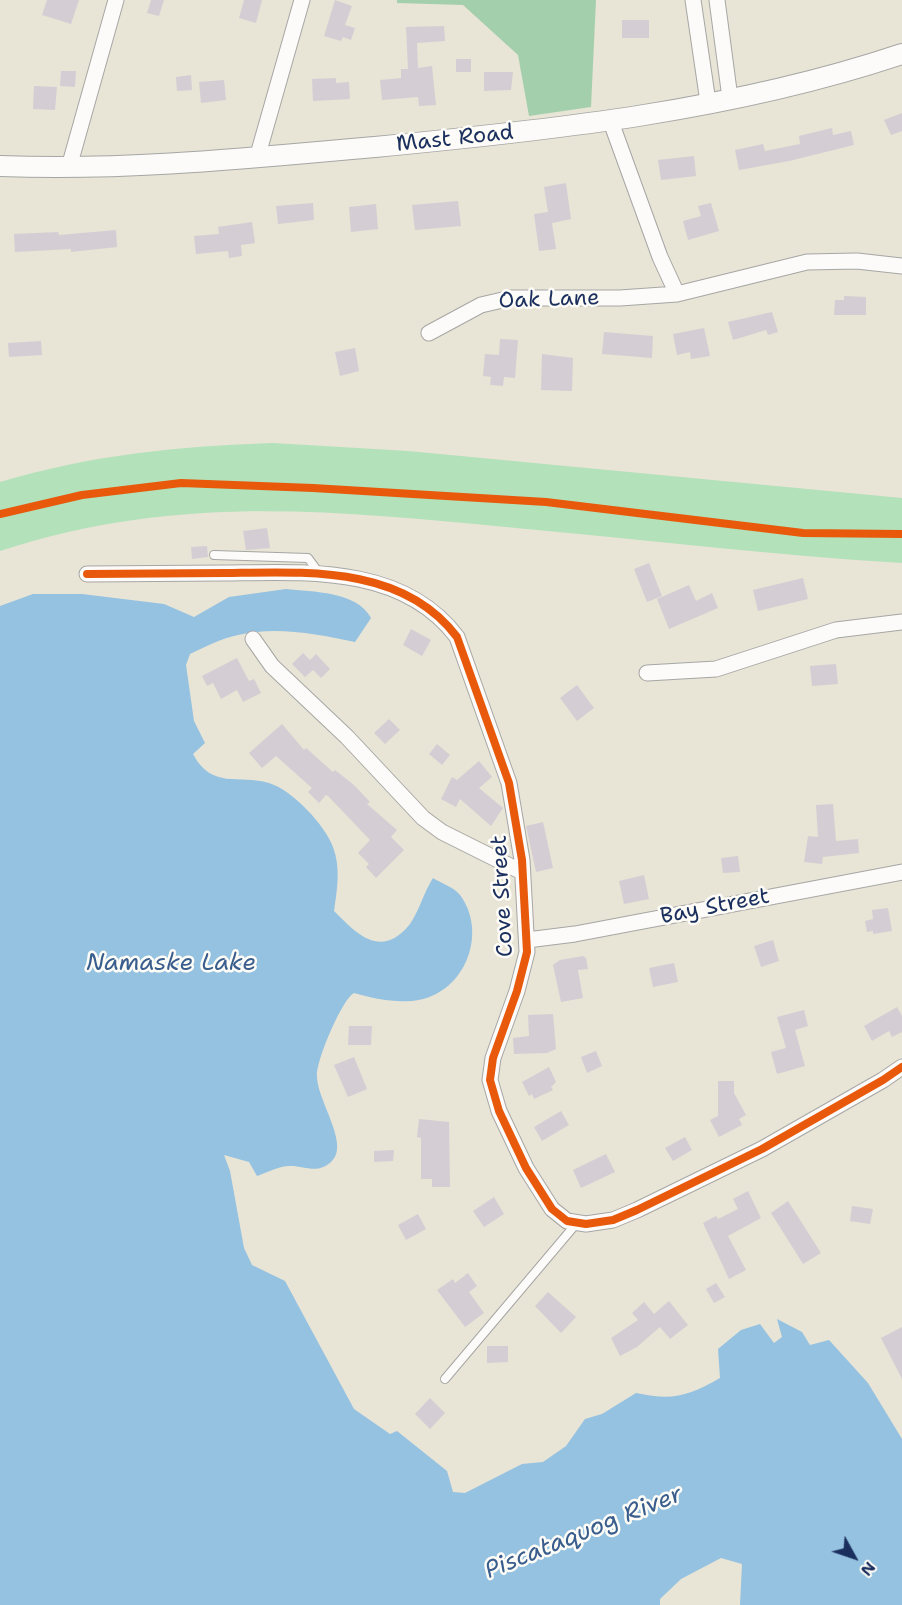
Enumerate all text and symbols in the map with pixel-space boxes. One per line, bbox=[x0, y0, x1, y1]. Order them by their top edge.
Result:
street label: Mast Road bbox=[395, 120, 515, 158]
street label: Oak Lane bbox=[498, 285, 600, 315]
street label: Cove Street bbox=[487, 834, 519, 958]
street label: Bay Street bbox=[658, 883, 772, 931]
water label: Namaske Lake bbox=[86, 950, 256, 978]
water label: Piscataquog River bbox=[481, 1480, 687, 1586]
north arrow bbox=[824, 1527, 884, 1587]
text: N bbox=[856, 1557, 880, 1581]

